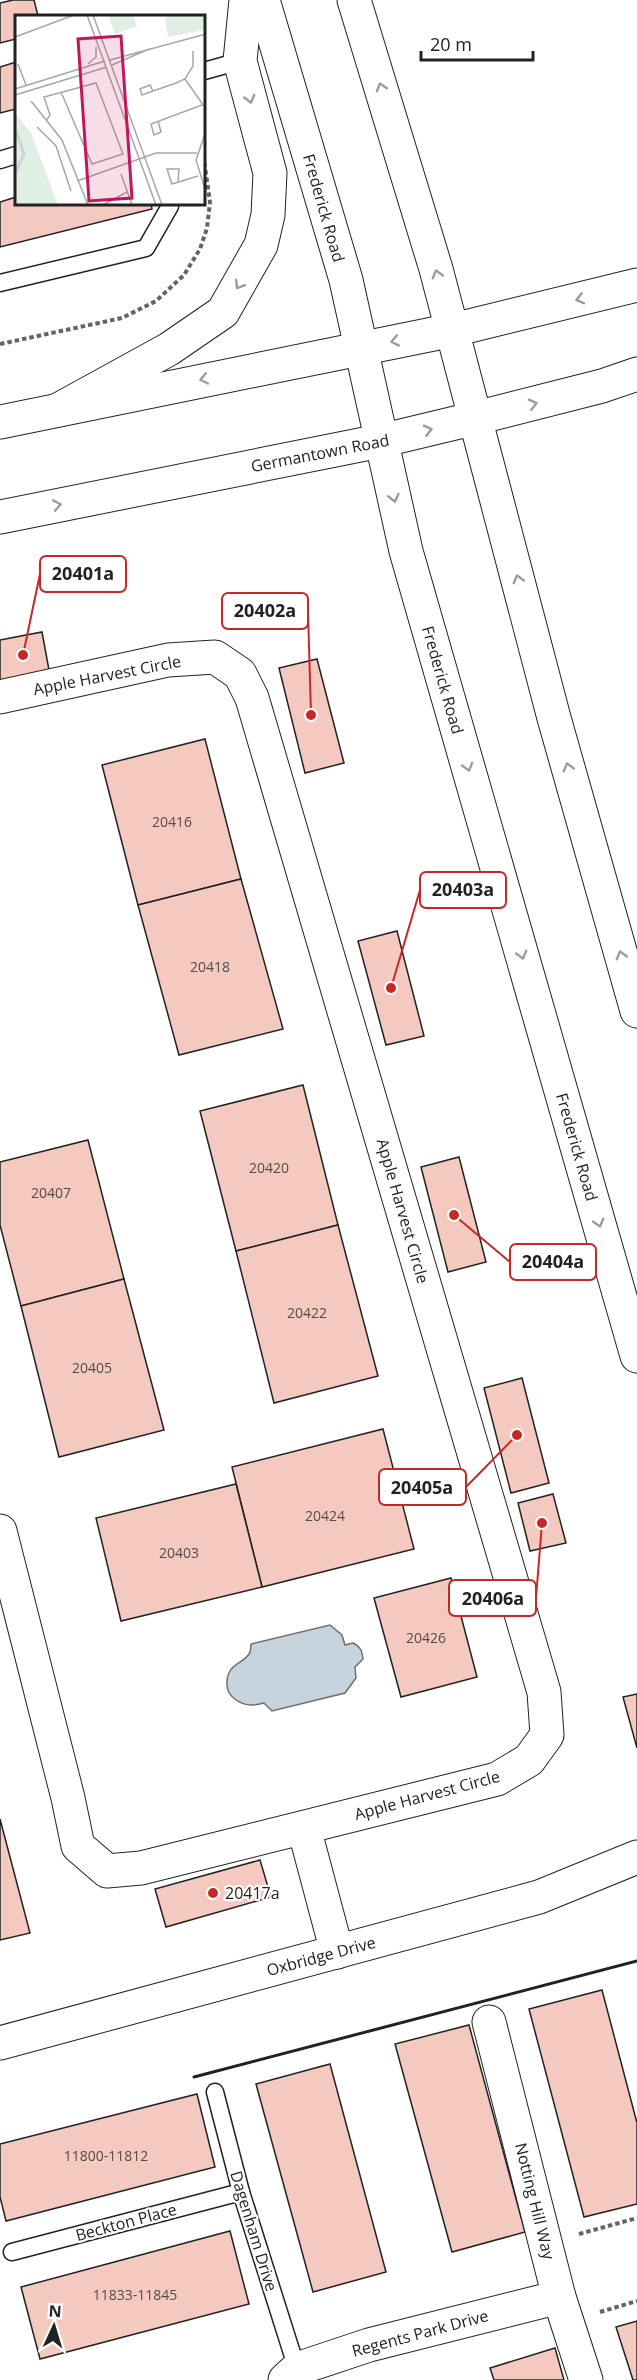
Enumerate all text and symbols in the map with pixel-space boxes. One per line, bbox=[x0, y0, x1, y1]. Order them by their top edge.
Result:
inset map bbox=[15, 15, 206, 206]
scale bar bbox=[421, 24, 534, 62]
text: 20 m bbox=[430, 32, 472, 56]
one-way arrow bbox=[376, 82, 388, 93]
one-way arrow bbox=[243, 93, 255, 104]
street label: Frederick Road bbox=[298, 151, 350, 265]
one-way arrow bbox=[432, 269, 444, 280]
one-way arrow bbox=[235, 279, 247, 289]
one-way arrow bbox=[575, 292, 585, 305]
one-way arrow bbox=[391, 334, 401, 347]
one-way arrow bbox=[200, 372, 210, 385]
one-way arrow bbox=[527, 398, 537, 411]
one-way arrow bbox=[423, 424, 433, 437]
street label: Germantown Road bbox=[249, 429, 391, 477]
one-way arrow bbox=[386, 493, 399, 503]
one-way arrow bbox=[52, 499, 62, 512]
callout: 20401a bbox=[40, 556, 126, 592]
text: 20401a bbox=[52, 561, 114, 585]
one-way arrow bbox=[512, 574, 525, 584]
callout: 20402a bbox=[222, 593, 308, 629]
text: 20402a bbox=[234, 598, 296, 622]
street label: Frederick Road bbox=[417, 623, 469, 737]
street label: Apple Harvest Circle bbox=[31, 650, 183, 700]
one-way arrow bbox=[461, 761, 473, 772]
one-way arrow bbox=[563, 762, 575, 773]
house number: 20416 bbox=[152, 812, 192, 831]
callout: 20403a bbox=[420, 872, 506, 908]
text: 20403a bbox=[432, 877, 494, 901]
one-way arrow bbox=[515, 949, 527, 960]
one-way arrow bbox=[616, 950, 628, 961]
house number: 20418 bbox=[190, 957, 230, 976]
street label: Frederick Road bbox=[551, 1090, 603, 1204]
street label: Apple Harvest Circle bbox=[372, 1136, 434, 1286]
house number: 20420 bbox=[249, 1158, 289, 1177]
house number: 20407 bbox=[31, 1183, 71, 1202]
one-way arrow bbox=[592, 1217, 604, 1228]
callout: 20404a bbox=[510, 1244, 596, 1280]
text: 20404a bbox=[522, 1249, 584, 1273]
house number: 20422 bbox=[287, 1303, 327, 1322]
house number: 20405 bbox=[72, 1358, 112, 1377]
callout: 20405a bbox=[379, 1469, 466, 1505]
text: 20405a bbox=[391, 1475, 453, 1499]
house number: 20424 bbox=[305, 1506, 345, 1525]
house number: 20403 bbox=[159, 1543, 199, 1562]
callout: 20406a bbox=[449, 1580, 536, 1616]
text: 20406a bbox=[462, 1586, 524, 1610]
house number: 20426 bbox=[406, 1628, 446, 1647]
street label: Apple Harvest Circle bbox=[352, 1765, 502, 1825]
place label: 20417a bbox=[225, 1882, 280, 1904]
marker: 20417a bbox=[206, 1886, 220, 1900]
street label: Oxbridge Drive bbox=[264, 1931, 378, 1981]
street label: Notting Hill Way bbox=[510, 2140, 560, 2263]
house number: 11800-11812 bbox=[64, 2146, 148, 2165]
street label: Dagenham Drive bbox=[225, 2168, 283, 2294]
street label: Beckton Place bbox=[73, 2198, 179, 2246]
house number: 11833-11845 bbox=[93, 2285, 177, 2304]
north arrow bbox=[24, 2296, 84, 2356]
text: N bbox=[48, 2300, 62, 2322]
street label: Regents Park Drive bbox=[349, 2304, 491, 2362]

